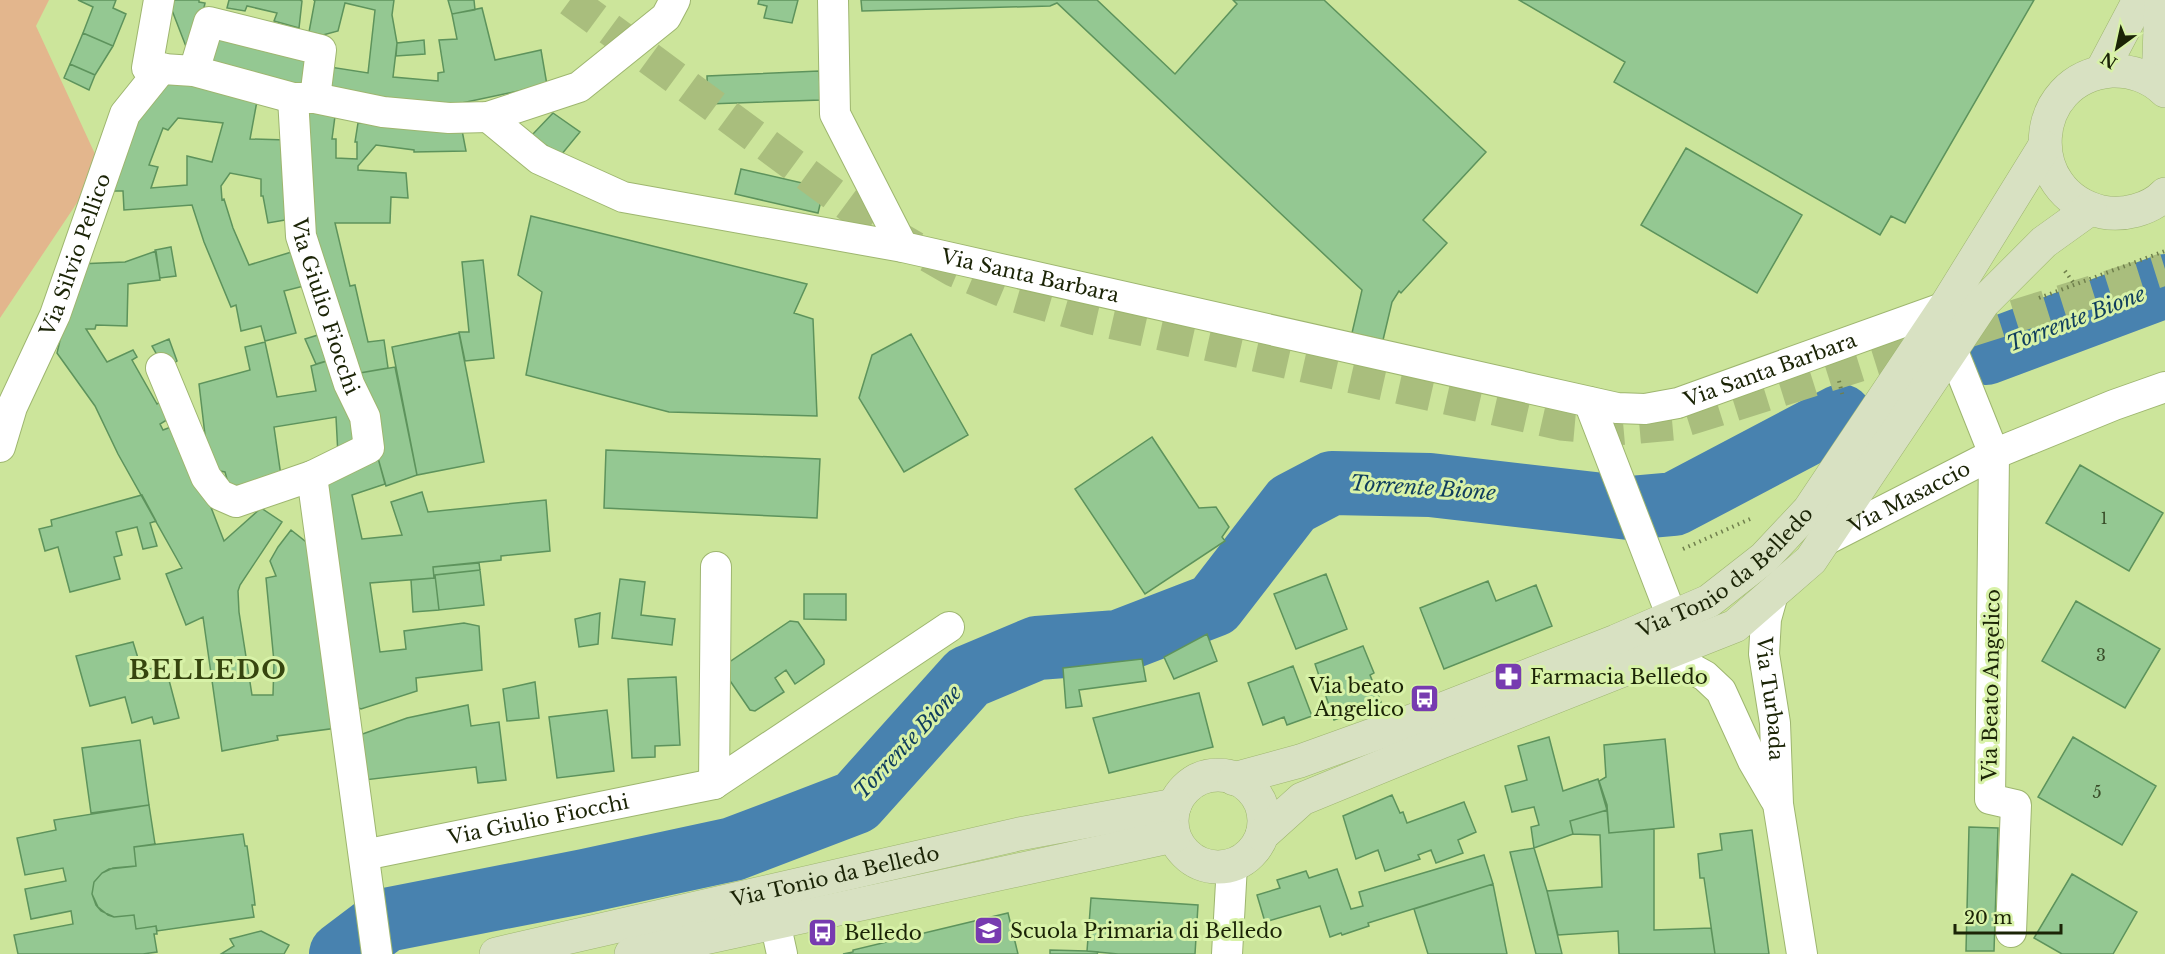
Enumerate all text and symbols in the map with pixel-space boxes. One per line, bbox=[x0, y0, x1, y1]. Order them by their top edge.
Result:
north arrow bbox=[2087, 18, 2147, 78]
text: N bbox=[2097, 48, 2121, 73]
street label: Via Silvio Pellico bbox=[34, 170, 115, 341]
street label: Via Giulio Fiocchi bbox=[288, 216, 364, 399]
street label: Via Santa Barbara bbox=[938, 244, 1122, 308]
water label: Torrente Bione bbox=[2003, 281, 2149, 357]
street label: Via Santa Barbara bbox=[1680, 328, 1860, 412]
street label: Via Masaccio bbox=[1844, 456, 1974, 539]
water label: Torrente Bione bbox=[1349, 470, 1497, 506]
street label: Via Tonio da Belledo bbox=[1633, 502, 1818, 643]
house number: 1 bbox=[2100, 508, 2108, 528]
street label: Via Beato Angelico bbox=[1977, 589, 2005, 782]
street label: Via Turbada bbox=[1752, 635, 1788, 762]
house number: 3 bbox=[2096, 645, 2106, 665]
district label: BELLEDO bbox=[129, 654, 287, 686]
pharmacy icon: Farmacia Belledo bbox=[1493, 661, 1525, 693]
place label: Farmacia Belledo bbox=[1530, 665, 1708, 689]
place label: Via beato Angelico bbox=[1308, 674, 1404, 721]
water label: Torrente Bione bbox=[849, 679, 968, 804]
bus stop icon: Via beato Angelico bbox=[1409, 682, 1441, 714]
house number: 5 bbox=[2092, 782, 2102, 802]
street label: Via Giulio Fiocchi bbox=[445, 790, 631, 850]
street label: Via Tonio da Belledo bbox=[728, 841, 942, 912]
scale bar bbox=[1955, 897, 2062, 935]
text: 20 m bbox=[1964, 907, 2012, 929]
school or university icon: Scuola Primaria di Belledo bbox=[973, 915, 1005, 947]
bus stop icon: Belledo bbox=[807, 917, 839, 949]
place label: Scuola Primaria di Belledo bbox=[1010, 919, 1283, 943]
place label: Belledo bbox=[844, 921, 922, 945]

